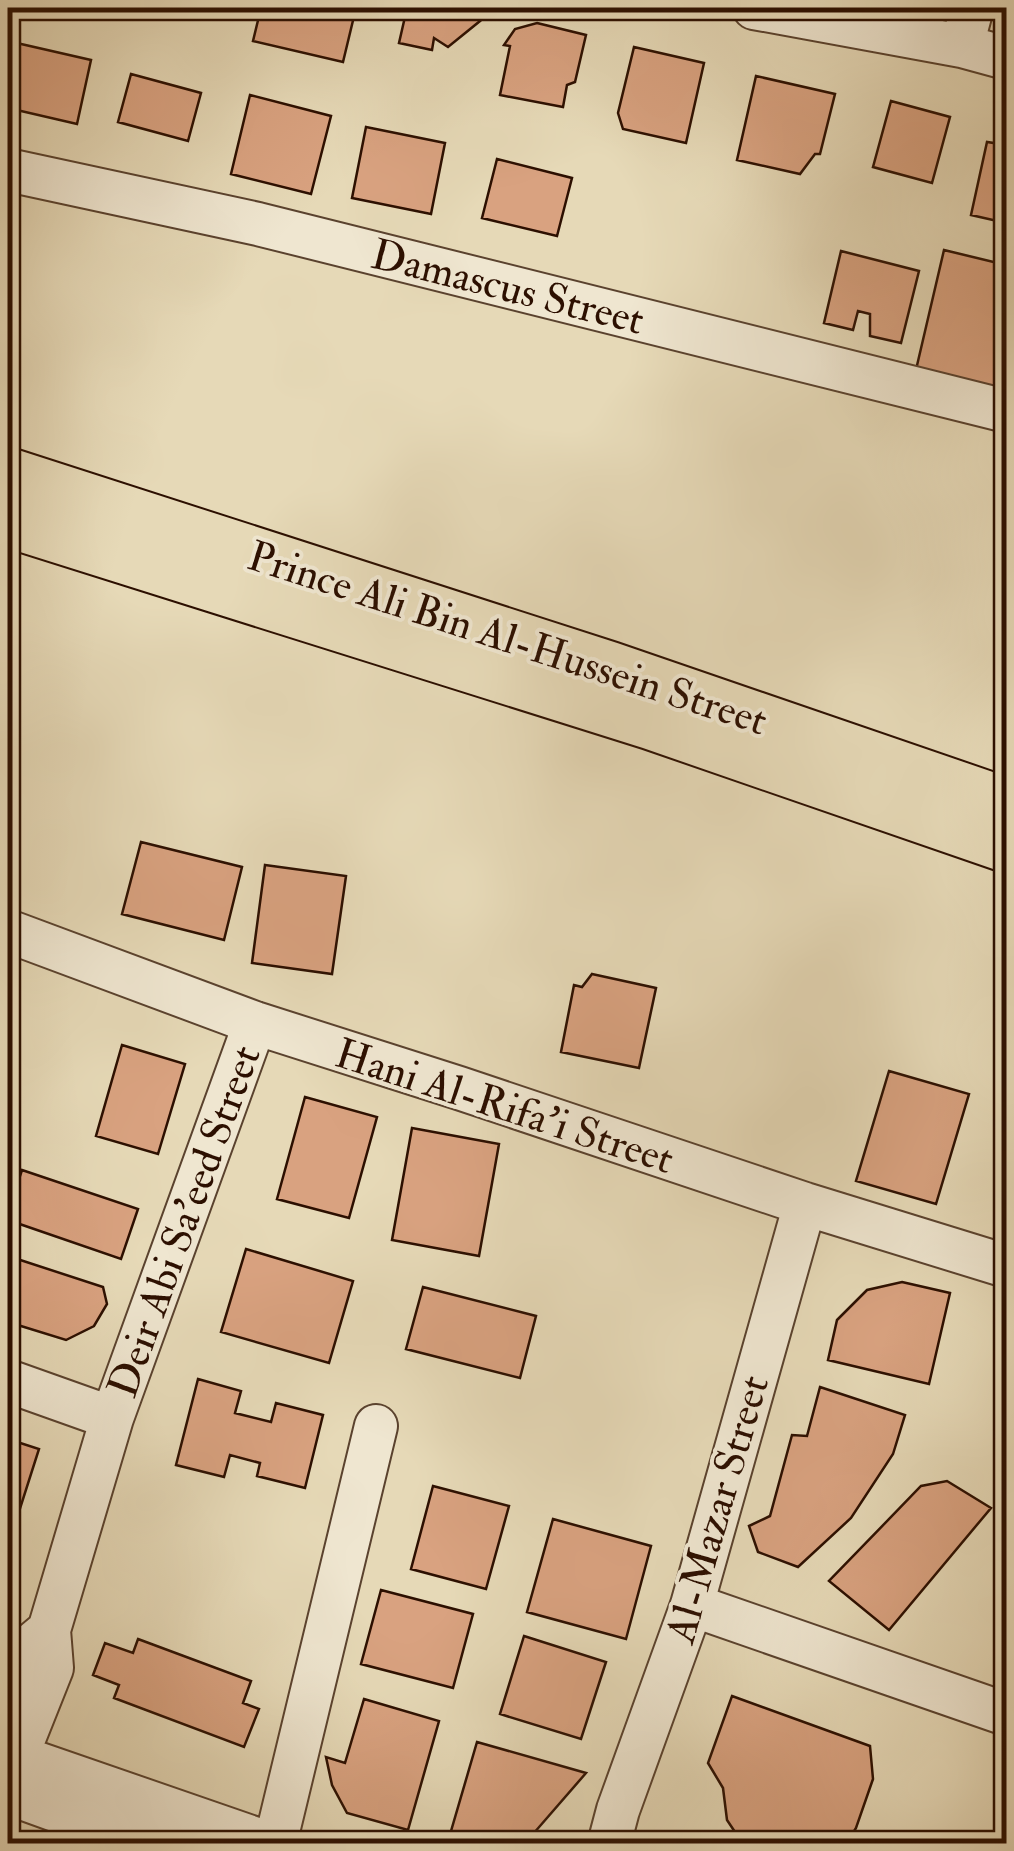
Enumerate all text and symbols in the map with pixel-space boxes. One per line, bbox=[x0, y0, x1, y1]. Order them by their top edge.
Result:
street label: Damascus Street bbox=[366, 229, 649, 347]
street label: Prince Ali Bin Al-Hussein Street bbox=[241, 530, 773, 747]
street label: Hani Al-Rifa'i Street bbox=[329, 1028, 680, 1186]
street label: Deir Abi Sa'eed Street bbox=[97, 1039, 273, 1405]
street label: Al-Mazar Street bbox=[655, 1370, 781, 1650]

